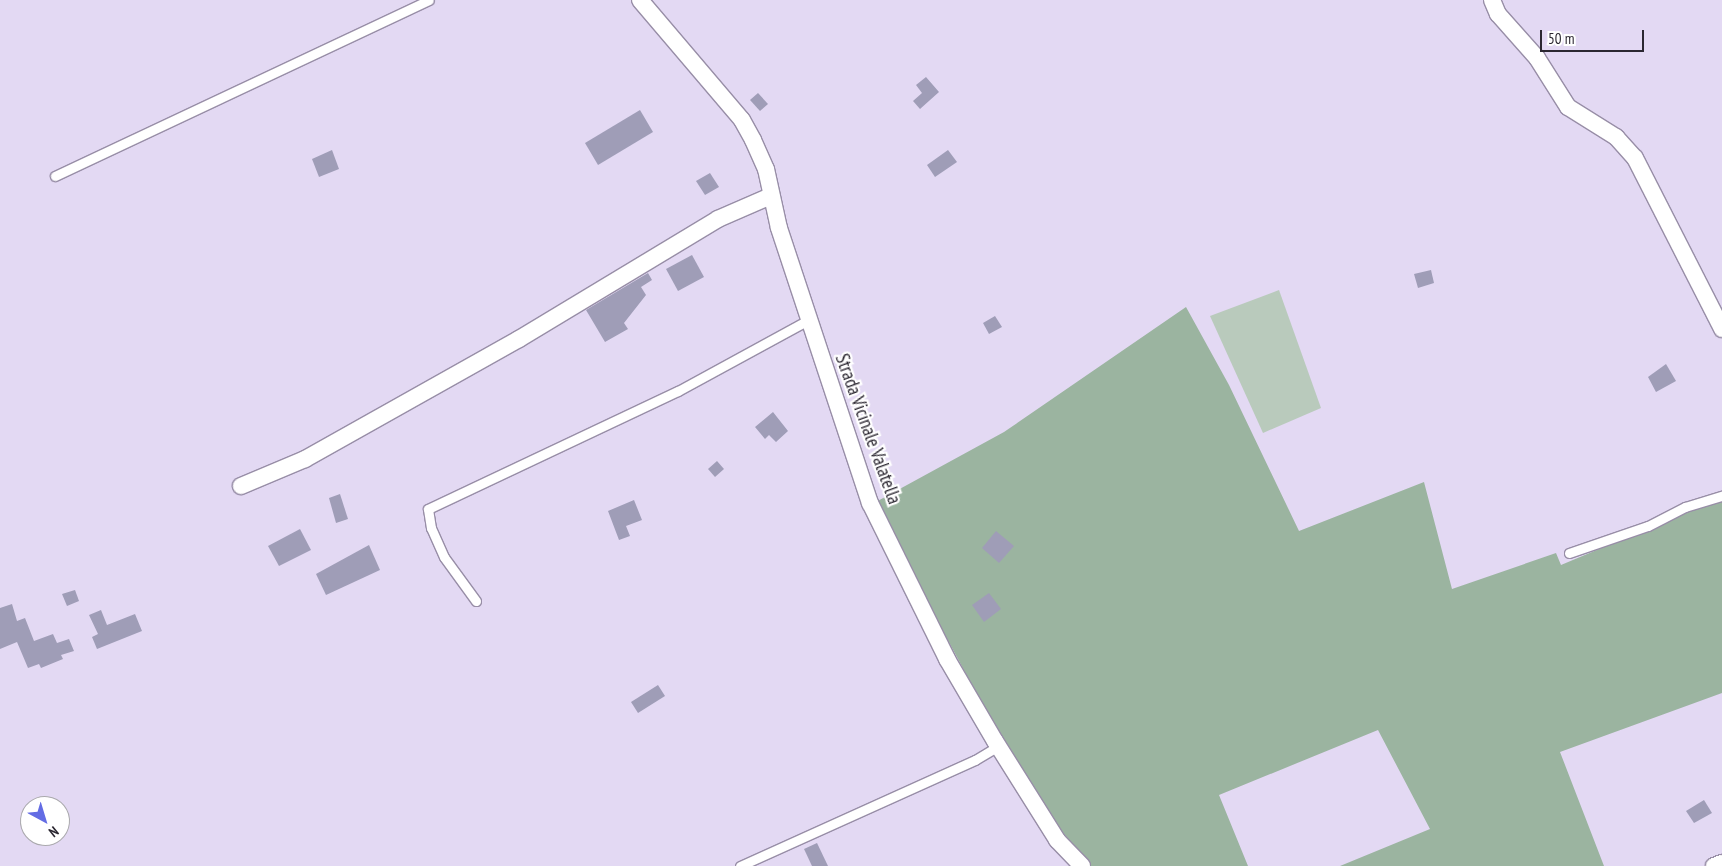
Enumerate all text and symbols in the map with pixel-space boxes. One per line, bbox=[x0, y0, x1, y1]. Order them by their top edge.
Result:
scale bar bbox=[1542, 20, 1646, 52]
text: 50 m bbox=[1548, 29, 1574, 48]
street label: Strada Vicinale Valatella bbox=[830, 350, 906, 508]
north arrow bbox=[20, 796, 70, 846]
text: N bbox=[45, 823, 62, 841]

